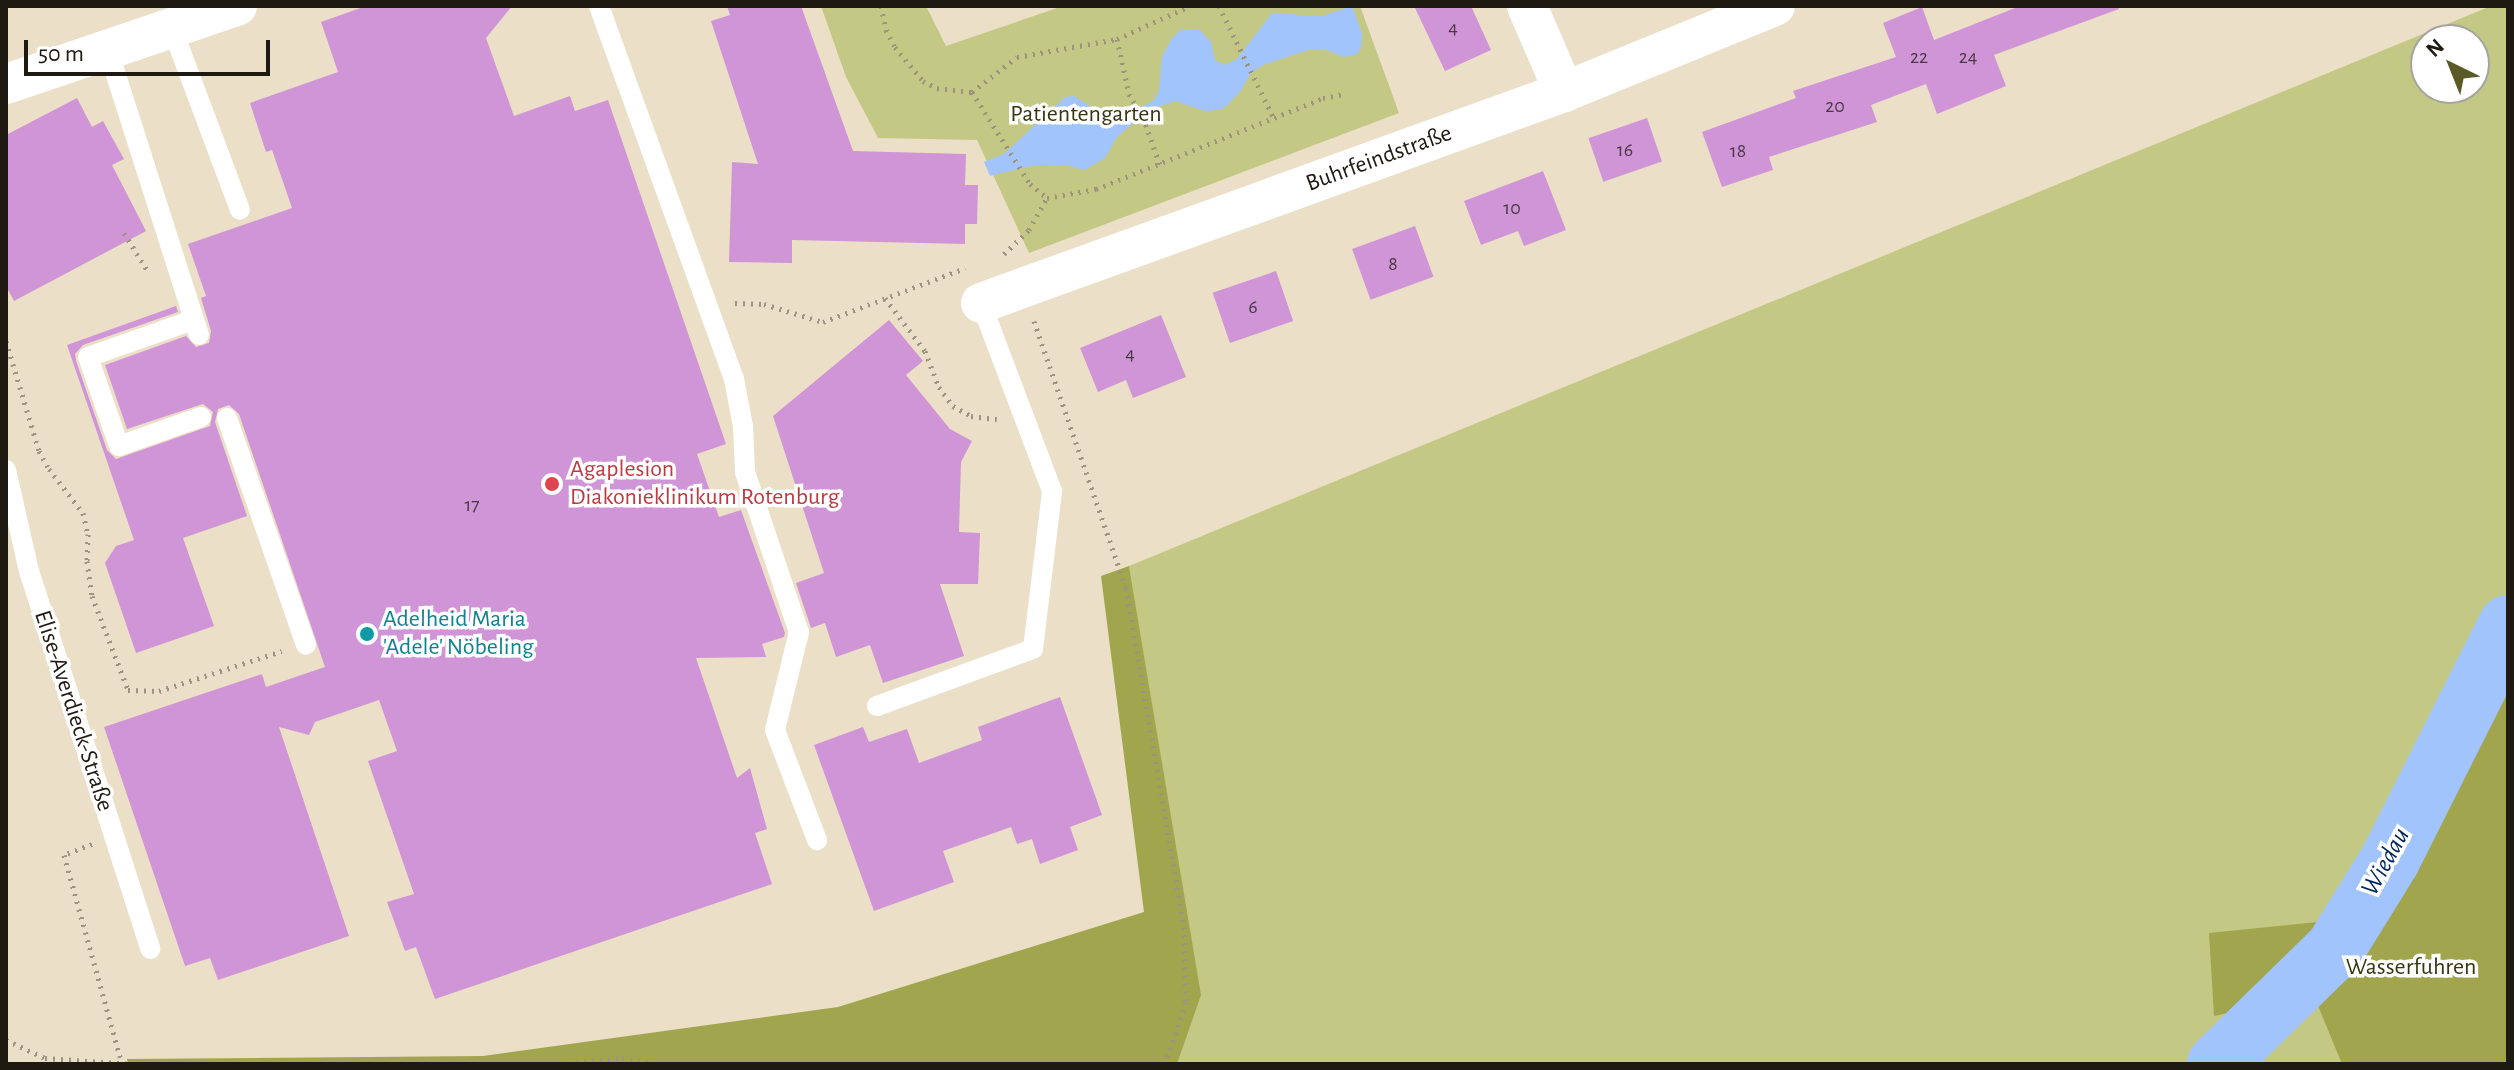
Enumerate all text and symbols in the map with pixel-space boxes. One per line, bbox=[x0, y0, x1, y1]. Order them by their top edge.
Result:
house number: 4 bbox=[1448, 16, 1458, 40]
scale bar bbox=[28, 24, 274, 74]
north arrow bbox=[2410, 24, 2490, 104]
text: N bbox=[2422, 35, 2448, 61]
text: 50 m bbox=[38, 42, 84, 66]
house number: 22 bbox=[1910, 45, 1928, 69]
house number: 24 bbox=[1959, 45, 1977, 69]
house number: 20 bbox=[1825, 94, 1845, 118]
park label: Patientengarten bbox=[1010, 101, 1162, 129]
street label: Buhrfeindstraße bbox=[1302, 119, 1456, 199]
house number: 16 bbox=[1617, 138, 1633, 162]
house number: 18 bbox=[1730, 139, 1746, 163]
house number: 10 bbox=[1503, 196, 1521, 220]
house number: 8 bbox=[1388, 252, 1398, 276]
house number: 6 bbox=[1248, 295, 1258, 319]
house number: 4 bbox=[1125, 342, 1135, 366]
place label: Agaplesion Diakonieklinikum Rotenburg bbox=[570, 456, 840, 512]
marker: Agaplesion Diakonieklinikum Rotenburg bbox=[541, 473, 563, 495]
house number: 17 bbox=[464, 493, 480, 517]
place label: Adelheid Maria 'Adele' Nöbeling bbox=[383, 606, 534, 662]
street label: Elise-Averdieck-Straße bbox=[27, 607, 119, 815]
marker: Adelheid Maria 'Adele' Nöbeling bbox=[358, 625, 376, 643]
water label: Wiedau bbox=[2355, 823, 2417, 901]
park label: Wasserfuhren bbox=[2346, 954, 2476, 982]

